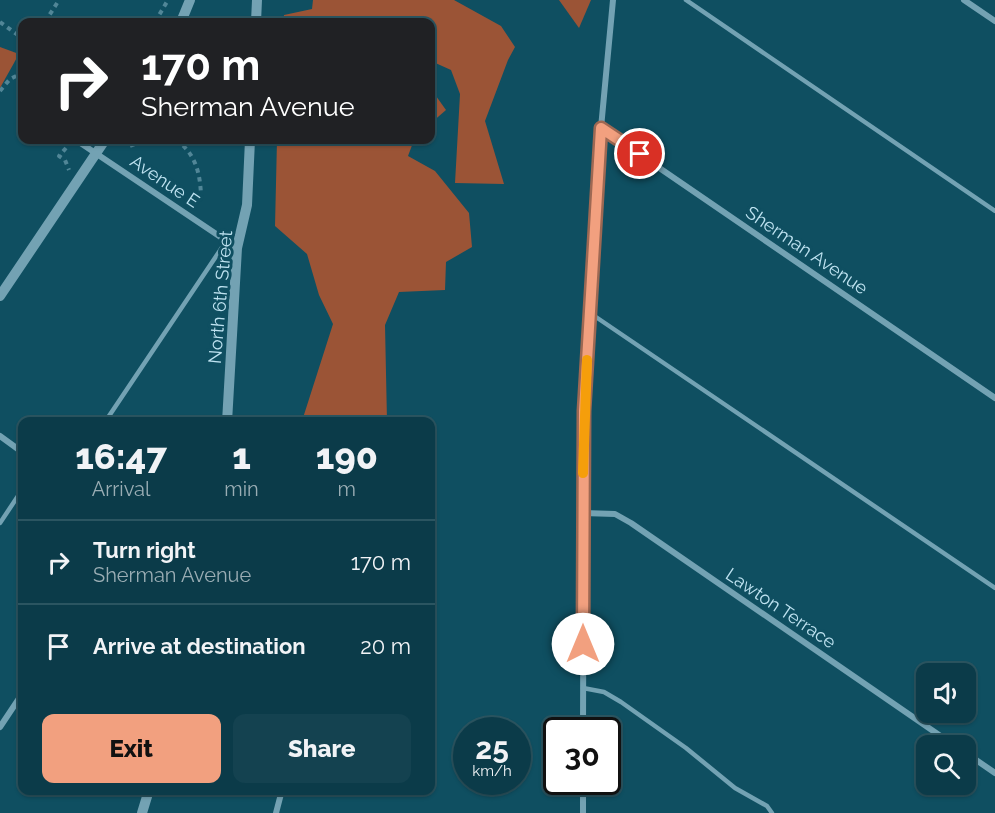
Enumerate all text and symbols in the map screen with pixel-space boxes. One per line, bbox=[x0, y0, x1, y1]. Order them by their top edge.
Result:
text: 170 m bbox=[141, 41, 260, 90]
icon: right bbox=[42, 42, 120, 120]
text: Sherman Avenue bbox=[141, 91, 355, 122]
pin bbox=[614, 128, 665, 179]
icon: arrive bbox=[623, 137, 656, 170]
street label: Avenue E bbox=[126, 150, 204, 212]
street label: Sherman Avenue bbox=[742, 201, 872, 299]
street label: North 6th Street bbox=[204, 229, 236, 365]
text: 16:47 bbox=[75, 435, 167, 477]
text: 1 bbox=[232, 435, 251, 477]
text: 190 bbox=[316, 435, 378, 477]
text: Arrival bbox=[92, 477, 150, 501]
text: min bbox=[224, 477, 259, 501]
text: m bbox=[338, 477, 356, 501]
text: Turn right bbox=[93, 537, 196, 563]
icon: right bbox=[42, 546, 75, 579]
text: 170 m bbox=[351, 549, 411, 575]
text: Sherman Avenue bbox=[93, 563, 251, 587]
street label: Lawton Terrace bbox=[722, 563, 840, 653]
position arrow bbox=[551, 612, 615, 676]
icon: arrive bbox=[42, 630, 75, 663]
text: Arrive at destination bbox=[93, 633, 306, 659]
text: 20 m bbox=[360, 633, 411, 659]
map controls bbox=[916, 663, 976, 795]
button: sound bbox=[916, 663, 976, 723]
button: Exit bbox=[42, 714, 221, 783]
button: Share bbox=[233, 714, 411, 783]
speed limit sign: 30 bbox=[543, 717, 621, 795]
text: 25 bbox=[475, 731, 509, 766]
button: search bbox=[916, 735, 976, 795]
text: km/h bbox=[472, 762, 512, 780]

